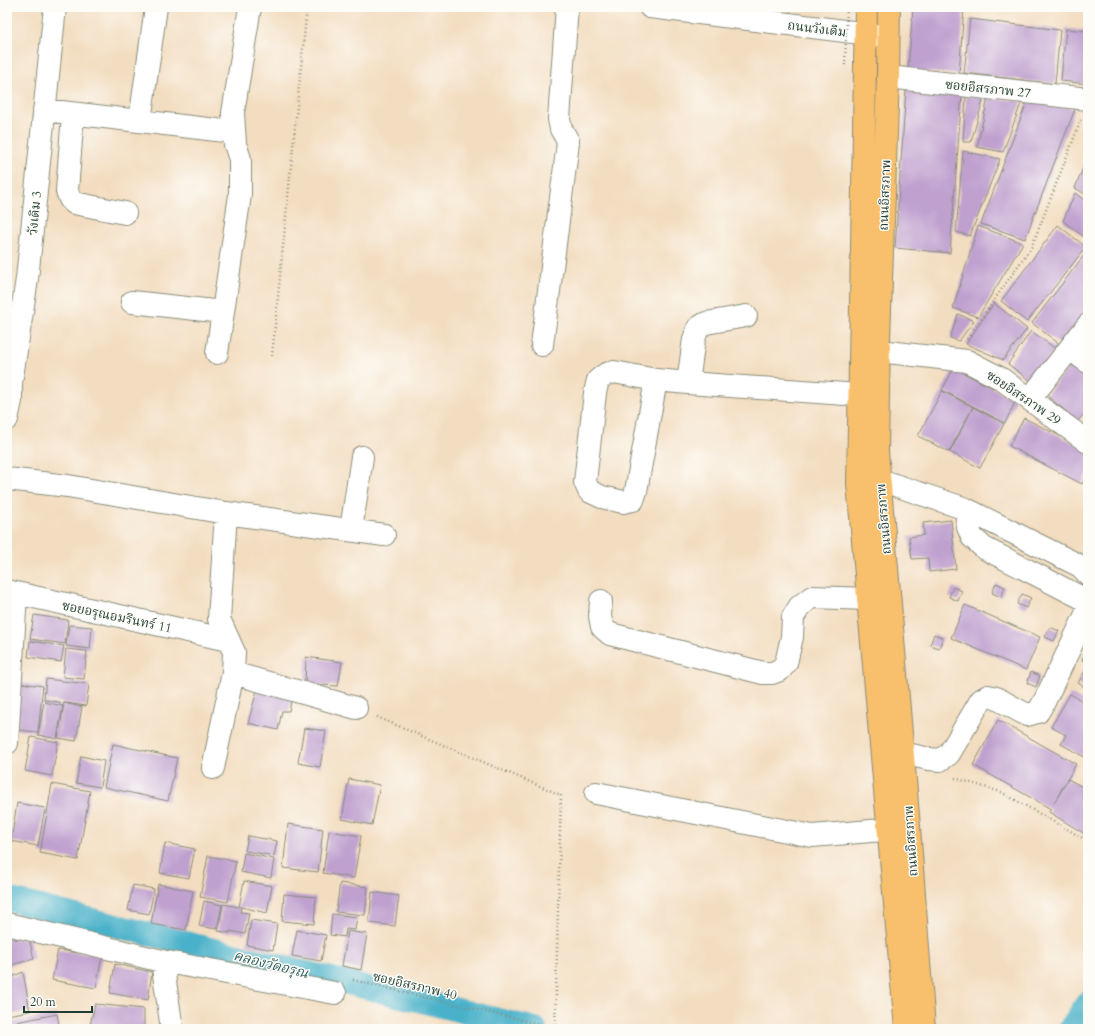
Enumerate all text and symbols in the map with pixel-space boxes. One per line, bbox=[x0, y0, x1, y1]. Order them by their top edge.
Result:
street label: ถนนวังเดิม bbox=[786, 16, 847, 42]
street label: ซอยอิสรภาพ 27 bbox=[944, 76, 1032, 102]
street label: ถนนอิสรภาพ bbox=[875, 159, 895, 231]
street label: วังเดิม 3 bbox=[24, 190, 46, 236]
street label: ซอยอิสรภาพ 29 bbox=[983, 366, 1064, 430]
street label: ถนนอิสรภาพ bbox=[872, 483, 896, 555]
street label: ซอยอรุณอมรินทร์ 11 bbox=[60, 597, 173, 637]
street label: ถนนอิสรภาพ bbox=[900, 805, 922, 877]
water label: คลองวัดอรุณ bbox=[231, 946, 310, 983]
street label: ซอยอิสรภาพ 40 bbox=[371, 968, 459, 1005]
scale bar bbox=[24, 988, 92, 1014]
text: 20 m bbox=[30, 994, 57, 1010]

